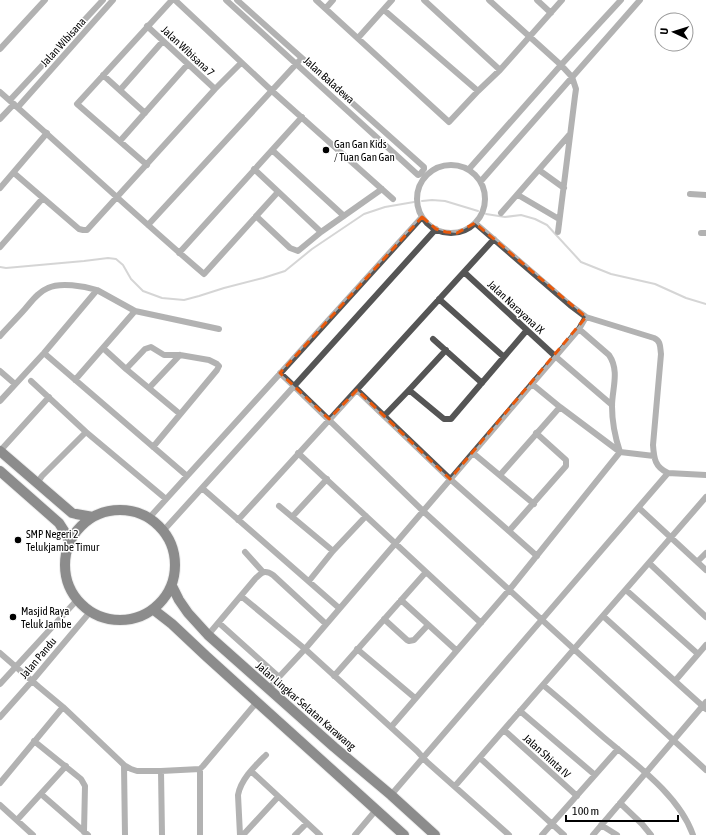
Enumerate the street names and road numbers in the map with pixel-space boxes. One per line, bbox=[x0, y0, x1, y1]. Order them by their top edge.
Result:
street label: Jalan Wibisana bbox=[38, 15, 88, 69]
street label: Jalan Wibisana 7 bbox=[159, 23, 217, 79]
street label: Jalan Baladewa bbox=[301, 54, 357, 106]
street label: Jalan Narayana IX bbox=[485, 278, 547, 336]
street label: Jalan Pandu bbox=[17, 635, 59, 681]
street label: Jalan Lingkar Selatan Karawang bbox=[254, 660, 358, 753]
street label: Jalan Shinta IV bbox=[521, 732, 574, 781]

